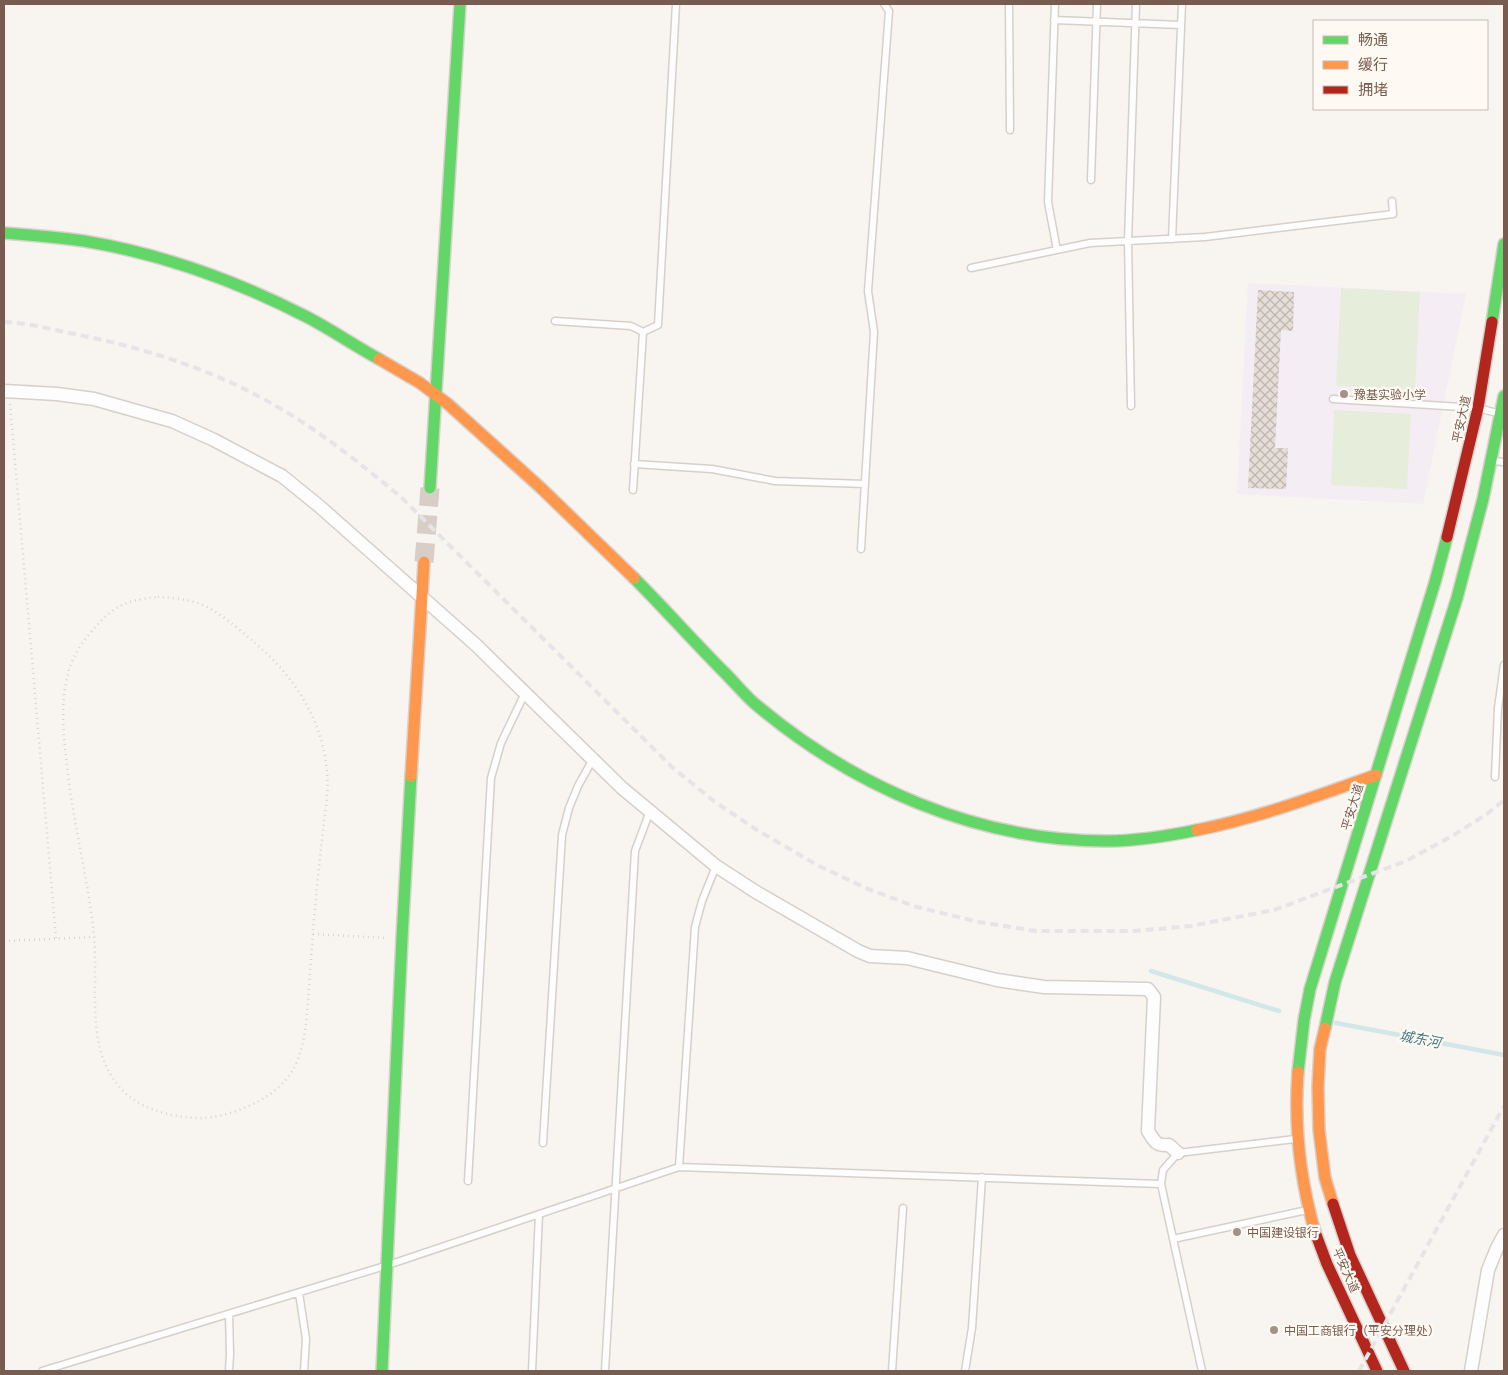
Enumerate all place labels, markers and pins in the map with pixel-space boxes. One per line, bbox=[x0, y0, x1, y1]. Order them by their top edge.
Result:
place label: 豫基实验小学 bbox=[1354, 387, 1426, 402]
marker: 豫基实验小学 bbox=[1338, 388, 1350, 400]
place label: 中国建设银行 bbox=[1247, 1225, 1319, 1240]
marker: 中国建设银行 bbox=[1231, 1226, 1243, 1238]
place label: 中国工商银行（平安分理处） bbox=[1284, 1323, 1440, 1338]
marker: 中国工商银行（平安分理处） bbox=[1268, 1324, 1280, 1336]

